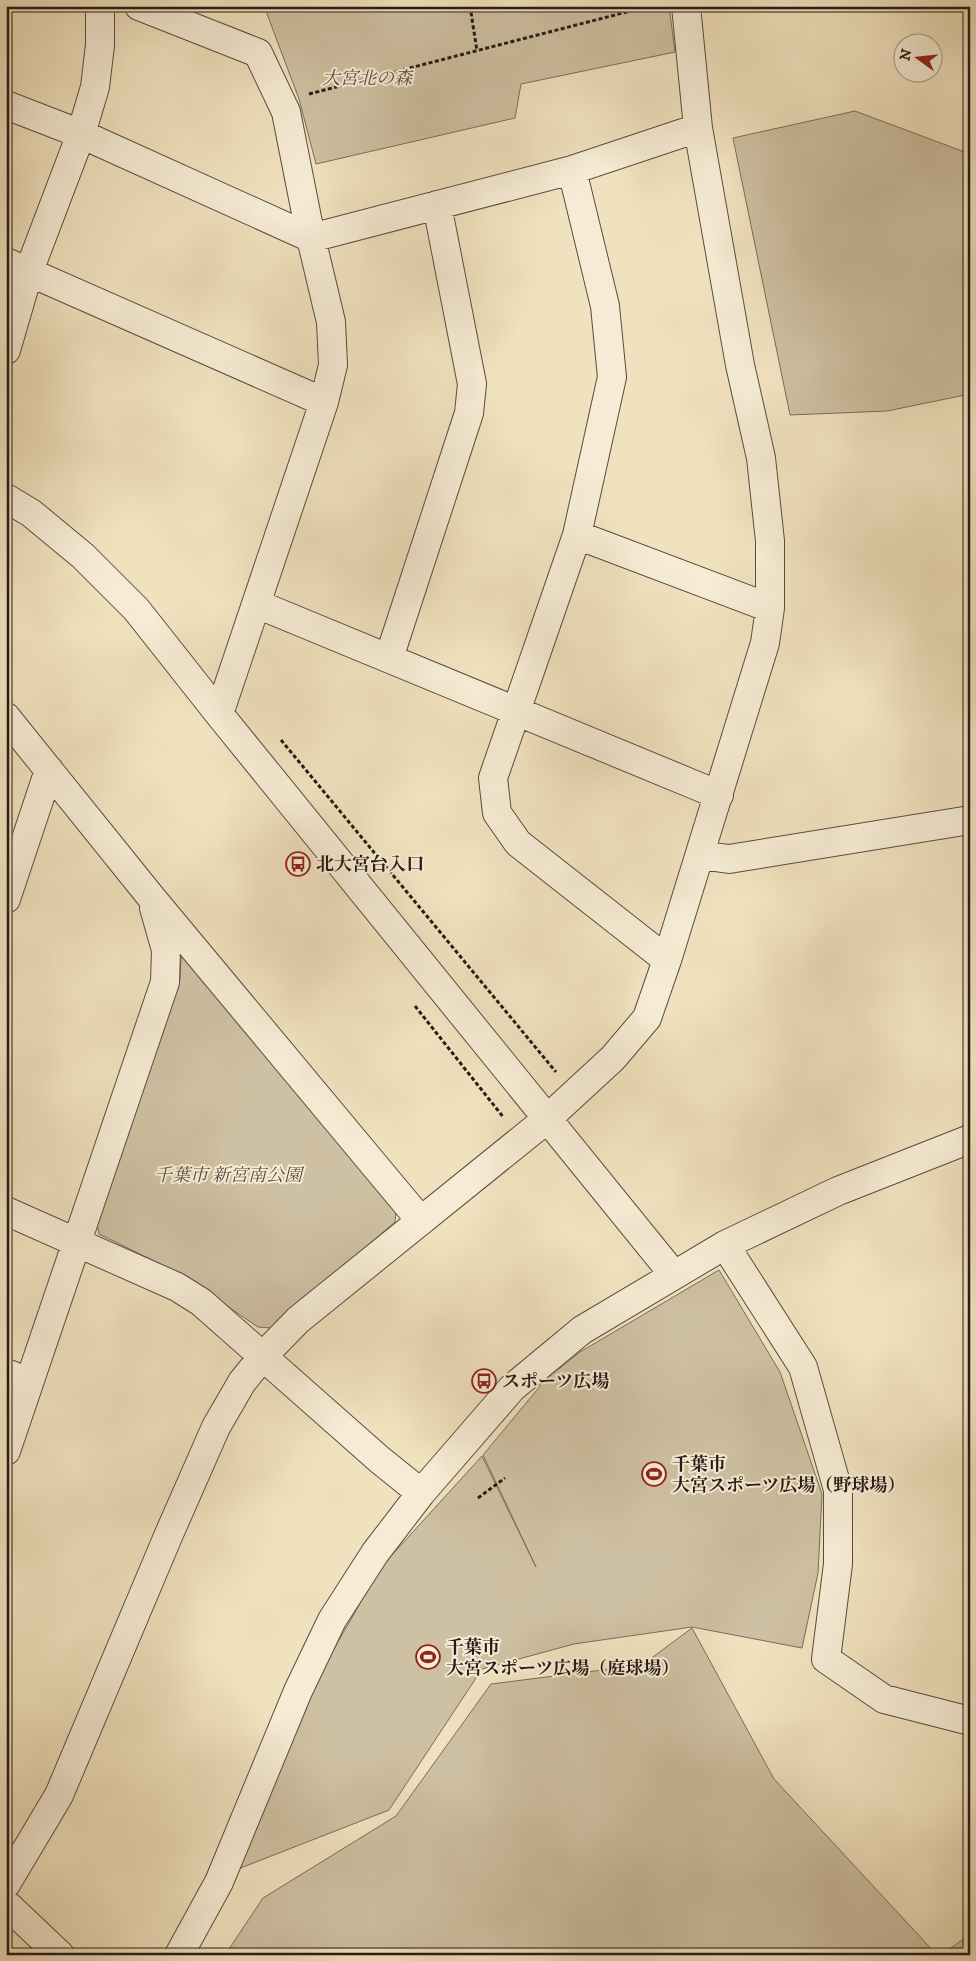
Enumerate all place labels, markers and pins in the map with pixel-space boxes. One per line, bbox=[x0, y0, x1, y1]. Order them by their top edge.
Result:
bus stop icon: 北大宮台入口 bbox=[285, 851, 311, 877]
place label: 北大宮台入口 bbox=[316, 854, 424, 876]
bus stop icon: スポーツ広場 bbox=[471, 1368, 497, 1394]
place label: スポーツ広場 bbox=[502, 1371, 609, 1393]
place label: 千葉市 大宮スポーツ広場（野球場） bbox=[672, 1454, 905, 1497]
sports icon: 千葉市 大宮スポーツ広場（野球場） bbox=[641, 1461, 667, 1487]
place label: 千葉市 大宮スポーツ広場（庭球場） bbox=[446, 1637, 679, 1680]
sports icon: 千葉市 大宮スポーツ広場（庭球場） bbox=[415, 1644, 441, 1670]

